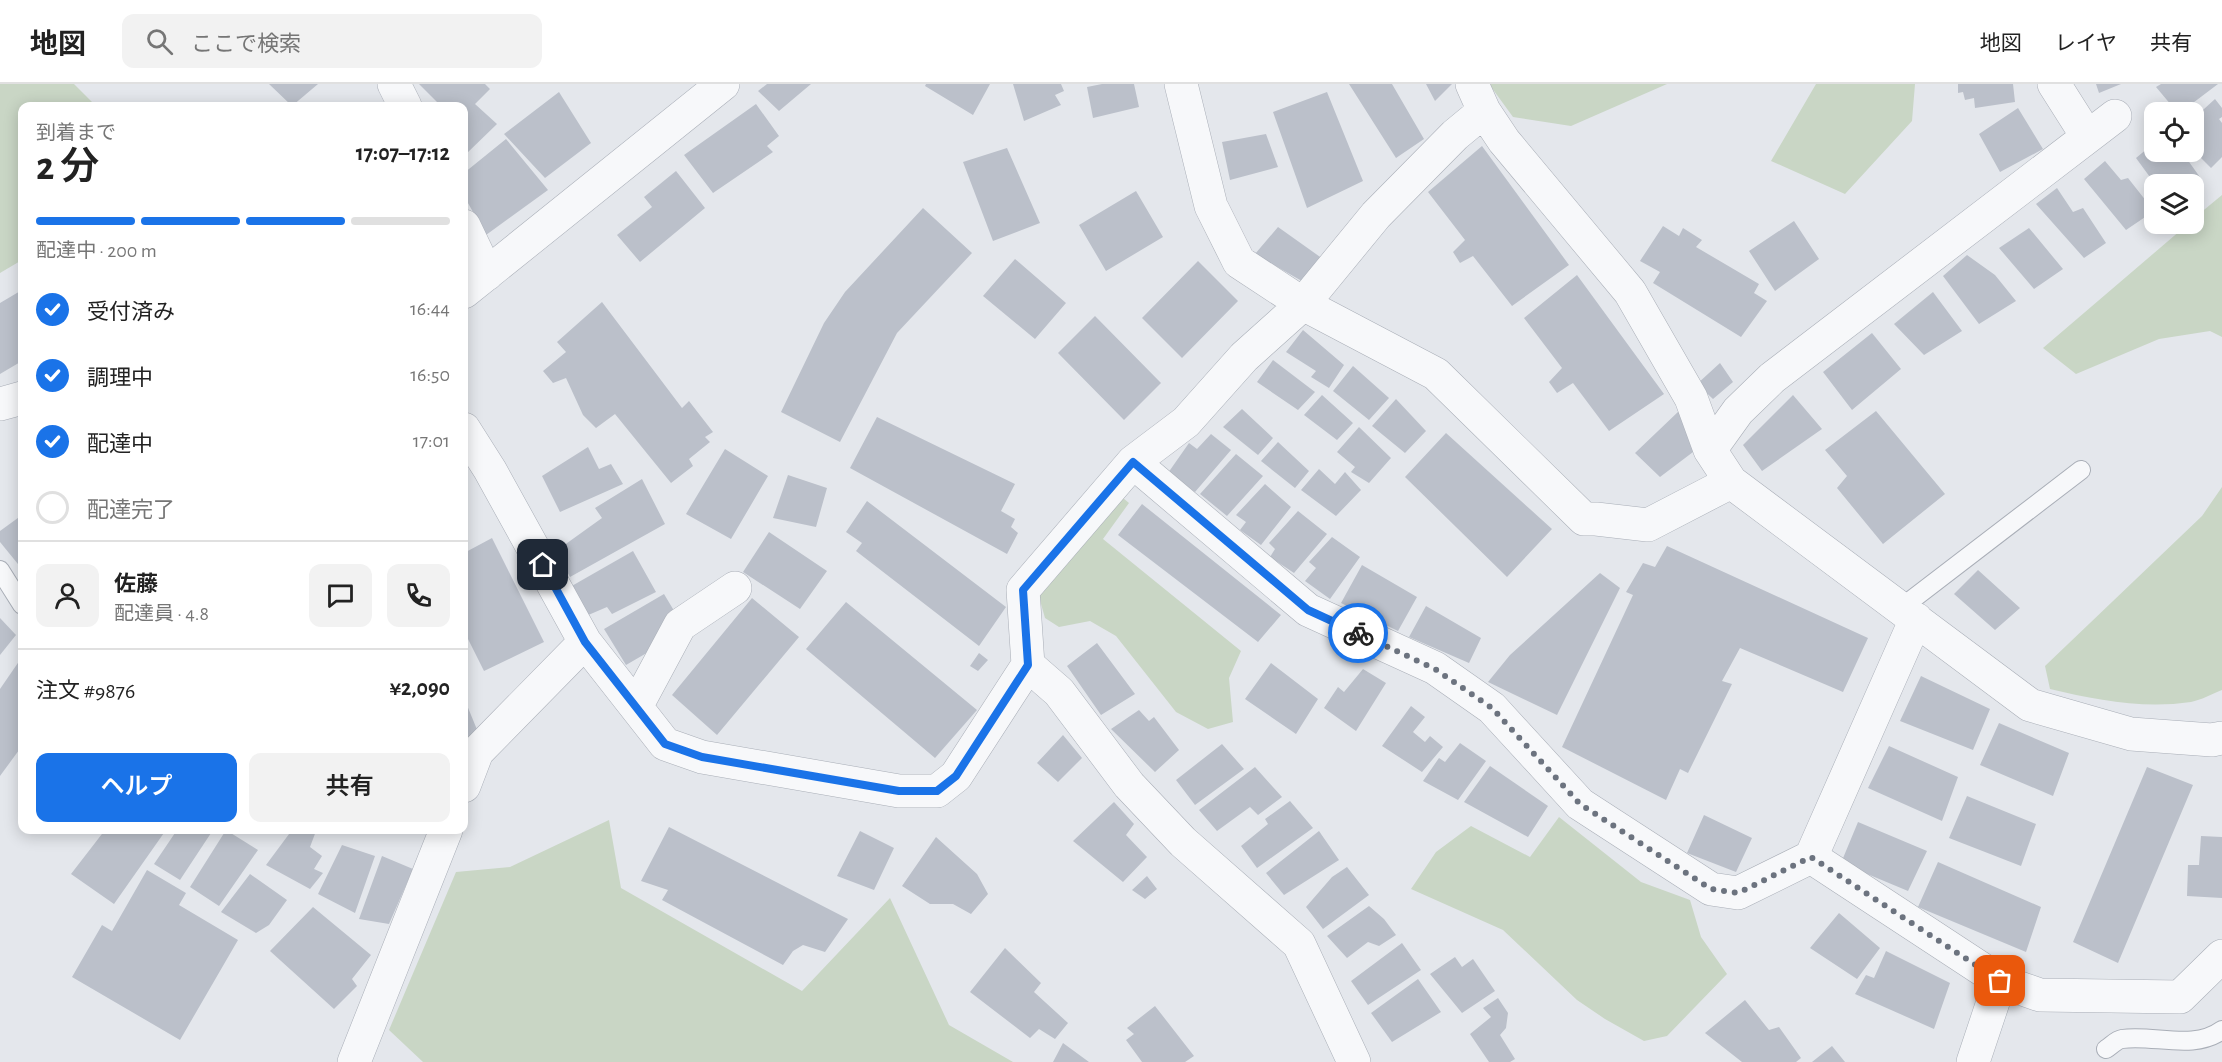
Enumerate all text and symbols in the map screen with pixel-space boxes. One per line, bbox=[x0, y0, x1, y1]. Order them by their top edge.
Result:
search box bbox=[122, 14, 542, 68]
icon: search bbox=[143, 25, 176, 58]
text: 地図 bbox=[30, 31, 86, 59]
text: ここで検索 bbox=[191, 33, 301, 55]
text: 地図 bbox=[1980, 33, 2022, 54]
text: レイヤ bbox=[2055, 33, 2117, 54]
text: 共有 bbox=[2150, 33, 2192, 54]
map controls bbox=[2144, 102, 2204, 234]
button: locate bbox=[2144, 102, 2204, 162]
text: 到着まで bbox=[36, 123, 116, 143]
text: 17:07–17:12 bbox=[356, 142, 450, 164]
text: 2 分 bbox=[36, 148, 99, 187]
button: layers bbox=[2144, 174, 2204, 234]
text: 配達中 · 200 m bbox=[36, 241, 157, 261]
icon: check bbox=[36, 293, 69, 326]
text: 16:44 bbox=[410, 299, 450, 319]
text: 受付済み bbox=[87, 301, 175, 323]
icon: check bbox=[36, 359, 69, 392]
text: 16:50 bbox=[410, 365, 450, 385]
text: 調理中 bbox=[87, 367, 153, 389]
icon: check bbox=[36, 425, 69, 458]
text: 17:01 bbox=[413, 431, 450, 451]
text: 配達中 bbox=[87, 433, 153, 455]
text: 配達完了 bbox=[87, 499, 175, 521]
pin bbox=[517, 539, 568, 590]
icon: home bbox=[526, 548, 559, 581]
button: person bbox=[36, 564, 99, 627]
button: chat bbox=[309, 564, 372, 627]
button: phone bbox=[387, 564, 450, 627]
text: 佐藤 bbox=[114, 573, 158, 595]
courier bbox=[1328, 603, 1388, 663]
text: 配達員 · 4.8 bbox=[114, 604, 209, 624]
icon: bike bbox=[1342, 617, 1375, 650]
text: ¥2,090 bbox=[389, 677, 450, 699]
text: 注文 #9876 bbox=[36, 680, 135, 702]
button: ヘルプ bbox=[36, 753, 237, 822]
button: 共有 bbox=[249, 753, 450, 822]
pin bbox=[1974, 955, 2025, 1006]
icon: bag bbox=[1983, 964, 2016, 997]

